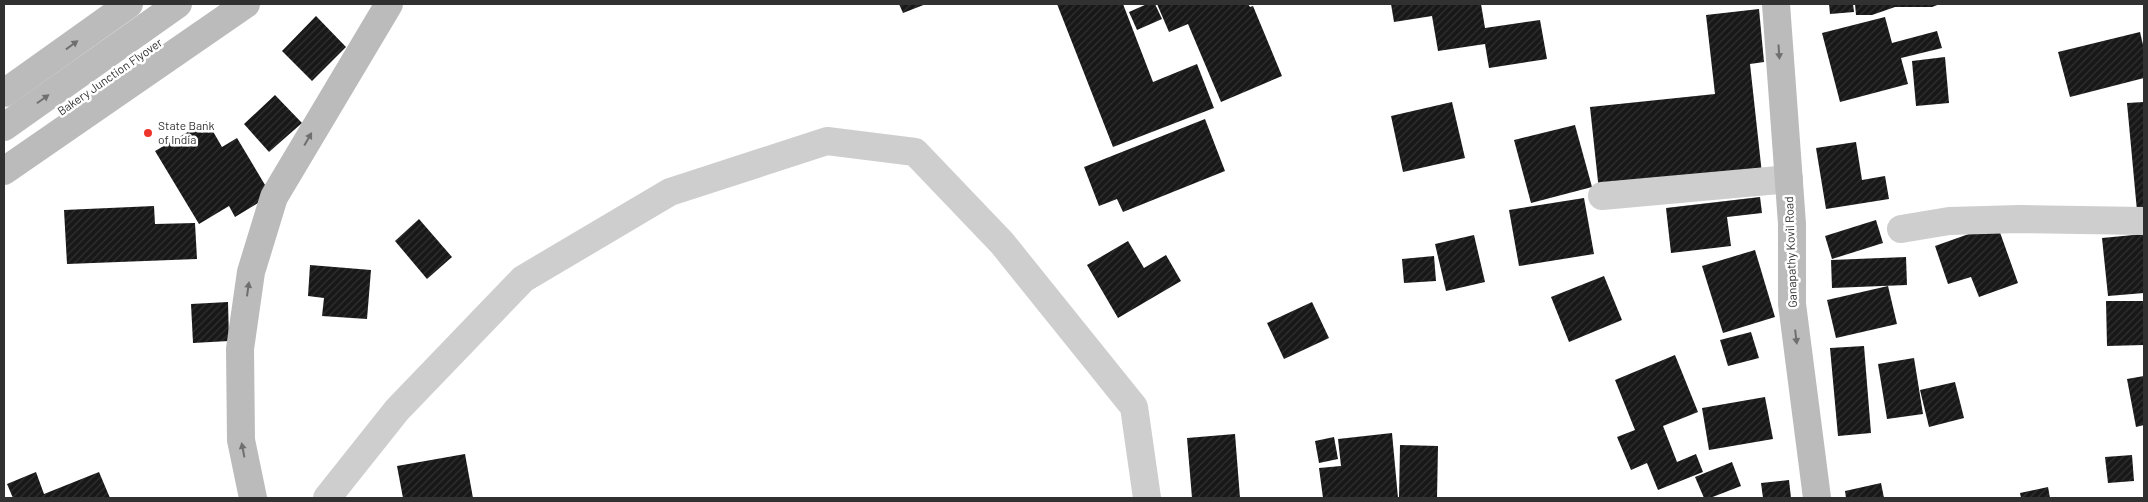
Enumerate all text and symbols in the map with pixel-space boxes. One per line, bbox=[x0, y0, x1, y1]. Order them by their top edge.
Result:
street label: Bakery Junction Flyover bbox=[54, 34, 165, 118]
one-way arrow bbox=[65, 39, 78, 50]
one-way arrow bbox=[1776, 45, 1784, 61]
one-way arrow bbox=[37, 94, 50, 104]
place label: State Bank of India bbox=[158, 118, 215, 146]
marker: State Bank of India bbox=[142, 127, 154, 139]
one-way arrow bbox=[303, 132, 312, 146]
street label: Ganapathy Kovil Road bbox=[1781, 196, 1799, 308]
one-way arrow bbox=[245, 280, 253, 296]
one-way arrow bbox=[1792, 329, 1800, 345]
one-way arrow bbox=[239, 442, 247, 458]

